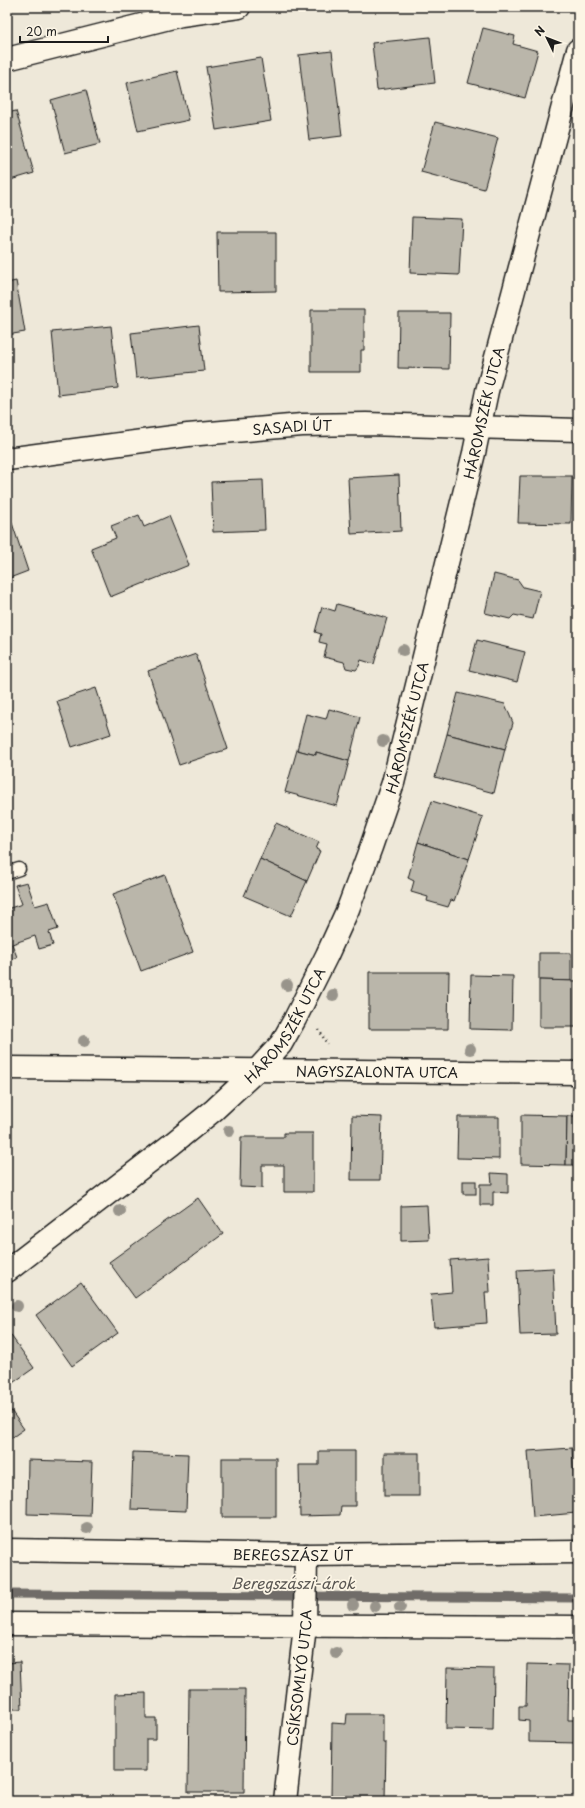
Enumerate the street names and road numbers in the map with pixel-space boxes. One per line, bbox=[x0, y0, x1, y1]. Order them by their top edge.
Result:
street label: HÁROMSZÉK UTCA bbox=[458, 344, 509, 481]
street label: SASADI ÚT bbox=[251, 414, 333, 440]
street label: HÁROMSZÉK UTCA bbox=[380, 659, 433, 796]
street label: HÁROMSZÉK UTCA bbox=[239, 963, 330, 1088]
street label: NAGYSZALONTA UTCA bbox=[296, 1060, 458, 1082]
street label: BEREGSZÁSZ ÚT bbox=[232, 1543, 354, 1566]
street label: CSÍKSOMLYÓ UTCA bbox=[281, 1609, 316, 1747]

